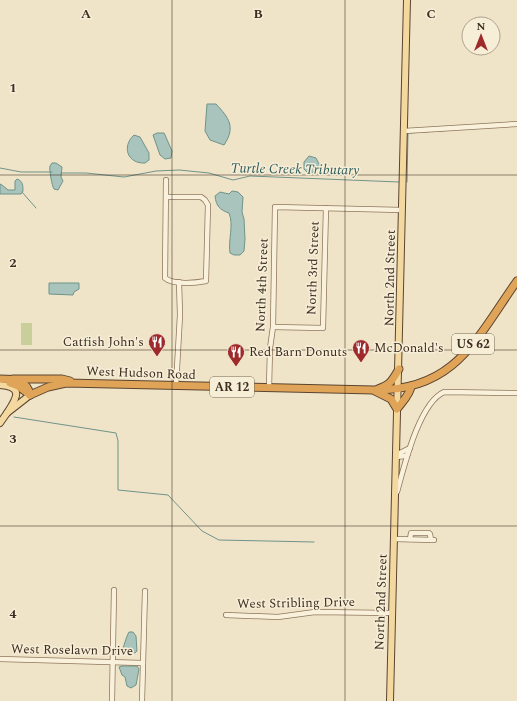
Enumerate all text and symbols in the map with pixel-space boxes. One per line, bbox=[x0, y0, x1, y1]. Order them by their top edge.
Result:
text: A bbox=[81, 4, 91, 24]
text: B bbox=[253, 4, 263, 24]
text: C bbox=[426, 4, 436, 24]
north arrow bbox=[461, 16, 501, 56]
text: N bbox=[477, 18, 486, 35]
text: 1 bbox=[9, 78, 17, 98]
water label: Turtle Creek Tributary bbox=[230, 157, 360, 181]
street label: North 3rd Street bbox=[301, 220, 325, 315]
street label: North 2nd Street bbox=[379, 229, 401, 327]
street label: North 4th Street bbox=[250, 237, 274, 332]
text: 2 bbox=[9, 253, 17, 273]
place label: Catfish John's bbox=[63, 332, 144, 352]
restaurant icon: Catfish John's bbox=[147, 332, 167, 357]
road number: US 62 bbox=[452, 334, 494, 354]
restaurant icon: McDonald's bbox=[351, 338, 371, 363]
place label: McDonald's bbox=[374, 338, 444, 358]
restaurant icon: Red Barn Donuts bbox=[226, 342, 246, 367]
place label: Red Barn Donuts bbox=[249, 342, 347, 362]
street label: West Hudson Road bbox=[86, 361, 196, 385]
road number: AR 12 bbox=[210, 377, 254, 397]
text: 3 bbox=[9, 429, 17, 449]
street label: North 2nd Street bbox=[369, 553, 393, 651]
street label: West Stribling Drive bbox=[237, 592, 355, 614]
text: 4 bbox=[9, 604, 17, 624]
street label: West Roselawn Drive bbox=[11, 639, 133, 661]

